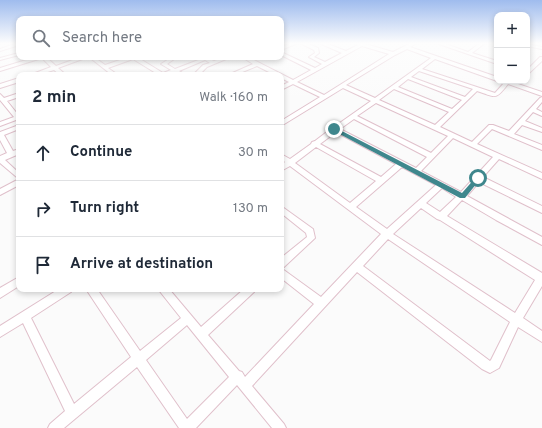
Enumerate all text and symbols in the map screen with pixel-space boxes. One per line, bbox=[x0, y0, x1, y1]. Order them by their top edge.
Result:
map controls bbox=[494, 12, 530, 84]
button: + bbox=[494, 12, 530, 48]
search box bbox=[16, 16, 284, 60]
icon: search bbox=[30, 27, 52, 49]
text: Search here bbox=[62, 29, 142, 48]
button: − bbox=[494, 48, 530, 84]
text: 2 min bbox=[32, 87, 76, 109]
text: Walk · 160 m bbox=[199, 90, 268, 106]
route end bbox=[325, 120, 343, 138]
icon: ahead bbox=[32, 142, 54, 164]
text: Continue bbox=[70, 143, 132, 162]
text: 30 m bbox=[238, 145, 268, 161]
route start bbox=[469, 169, 487, 187]
icon: right bbox=[32, 198, 54, 220]
text: Turn right bbox=[70, 199, 139, 218]
text: 130 m bbox=[233, 201, 268, 217]
icon: arrive bbox=[32, 254, 54, 276]
text: Arrive at destination bbox=[70, 255, 213, 274]

